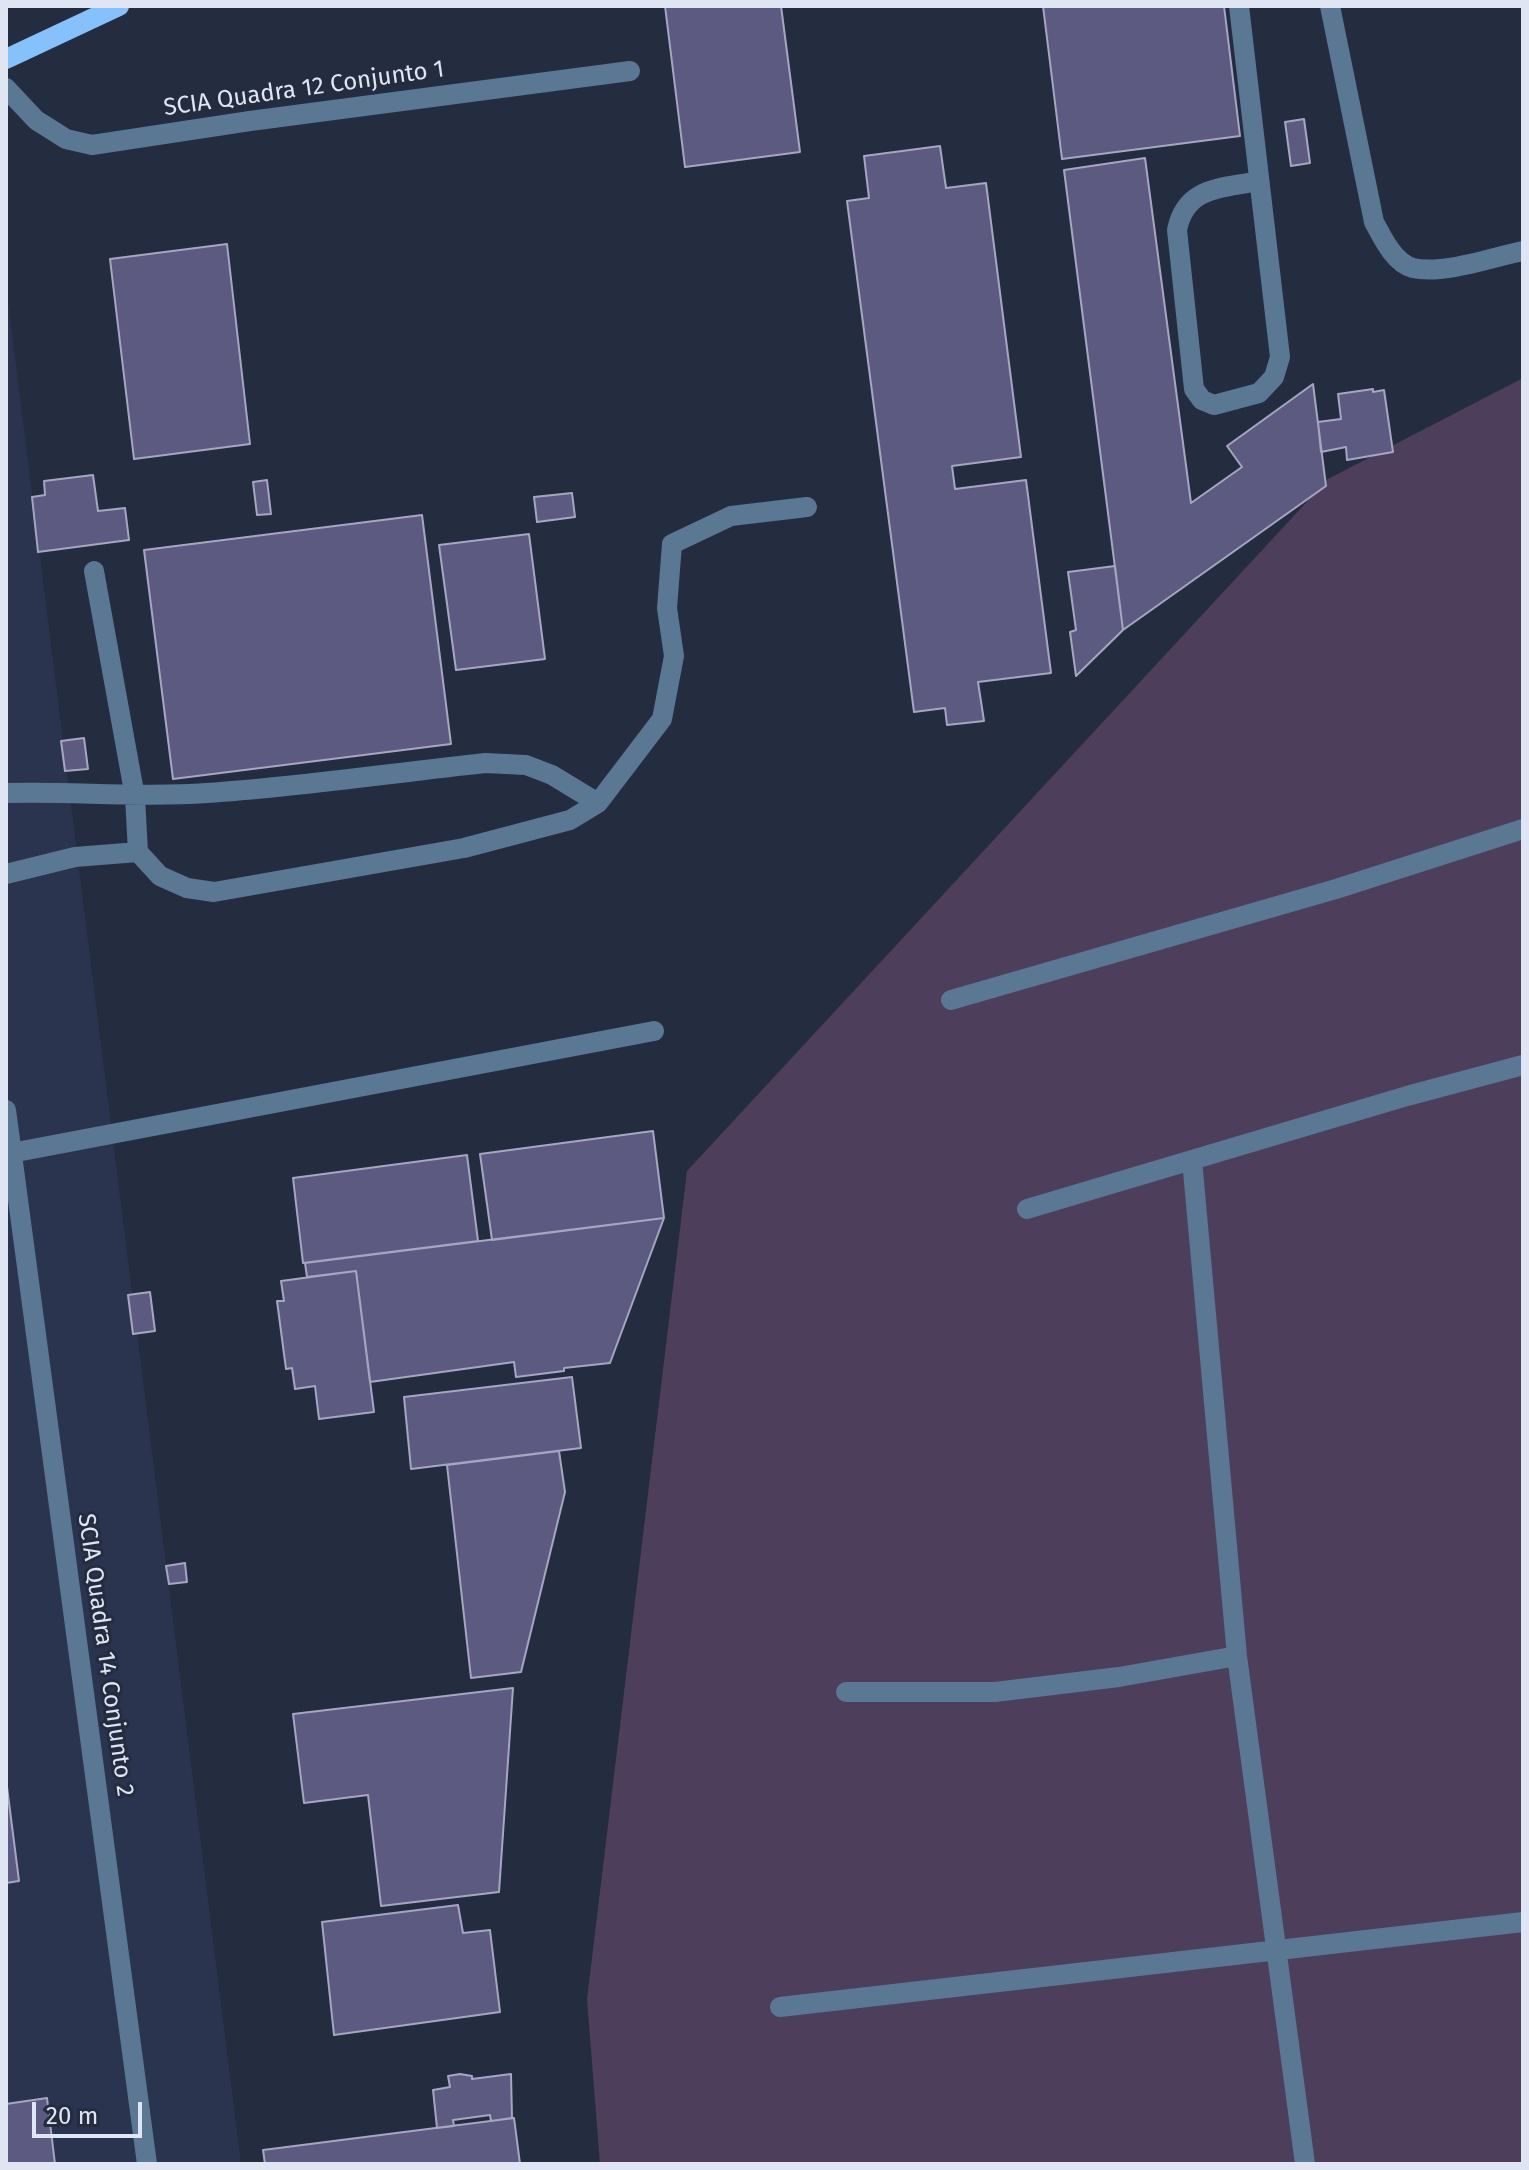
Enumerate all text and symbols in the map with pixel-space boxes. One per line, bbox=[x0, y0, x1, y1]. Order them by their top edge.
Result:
street label: SCIA Quadra 12 Conjunto 1 bbox=[162, 55, 446, 123]
street label: SCIA Quadra 14 Conjunto 2 bbox=[71, 1512, 139, 1798]
scale bar bbox=[36, 2086, 146, 2136]
text: 20 m bbox=[46, 2102, 98, 2130]

